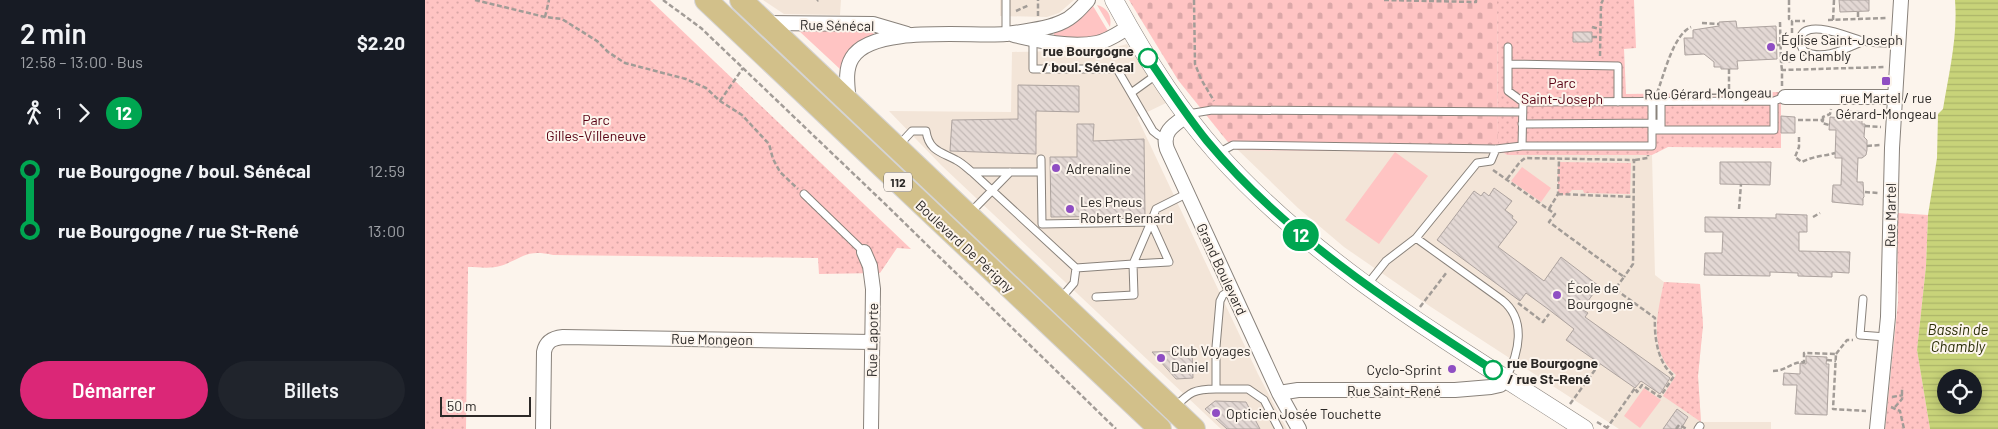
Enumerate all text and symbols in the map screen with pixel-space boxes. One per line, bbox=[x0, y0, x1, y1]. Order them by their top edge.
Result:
text: 2 min bbox=[20, 16, 87, 50]
street label: Rue Sénécal bbox=[800, 16, 874, 34]
text: $2.20 bbox=[357, 31, 405, 54]
place label: Église Saint-Joseph de Chambly bbox=[1781, 31, 1903, 64]
marker: Église Saint-Joseph de Chambly bbox=[1765, 41, 1777, 53]
place label: rue Bourgogne / boul. Sénécal bbox=[1042, 42, 1134, 75]
marker: rue Bourgogne / boul. Sénécal bbox=[1138, 48, 1158, 68]
text: 12:58 – 13:00 · Bus bbox=[20, 52, 143, 71]
park label: Parc Saint-Joseph bbox=[1521, 74, 1603, 107]
marker: rue Martel / rue Gérard-Mongeau bbox=[1880, 75, 1892, 87]
street label: Rue Gérard-Mongeau bbox=[1644, 83, 1772, 103]
place label: rue Martel / rue Gérard-Mongeau bbox=[1835, 89, 1937, 122]
icon: walk bbox=[20, 99, 48, 127]
icon: forward bbox=[70, 99, 98, 127]
text: 12 bbox=[116, 102, 132, 124]
text: 1 bbox=[56, 103, 62, 122]
park label: Parc Gilles-Villeneuve bbox=[546, 111, 646, 144]
text: rue Bourgogne / boul. Sénécal bbox=[58, 159, 311, 182]
place label: Adrenaline bbox=[1066, 160, 1131, 177]
text: 12:59 bbox=[369, 161, 405, 180]
marker: Adrenaline bbox=[1050, 162, 1062, 174]
road number: 112 bbox=[884, 172, 912, 192]
street label: Rue Martel bbox=[1881, 183, 1899, 247]
place label: Les Pneus Robert Bernard bbox=[1080, 193, 1173, 226]
street label: Boulevard De Périgny bbox=[912, 196, 1018, 296]
marker: Les Pneus Robert Bernard bbox=[1064, 203, 1076, 215]
text: rue Bourgogne / rue St-René bbox=[58, 219, 299, 242]
line badge: 12 bbox=[1279, 219, 1323, 251]
street label: Grand Boulevard bbox=[1193, 220, 1251, 318]
text: 13:00 bbox=[368, 221, 405, 240]
text: 12 bbox=[1293, 224, 1309, 246]
place label: École de Bourgogne bbox=[1567, 279, 1633, 312]
marker: École de Bourgogne bbox=[1551, 289, 1563, 301]
street label: Rue Laporte bbox=[863, 303, 881, 377]
water label: Bassin de Chambly bbox=[1928, 320, 1989, 355]
street label: Rue Mongeon bbox=[671, 330, 753, 348]
place label: Club Voyages Daniel bbox=[1171, 342, 1251, 375]
marker: Club Voyages Daniel bbox=[1155, 352, 1167, 364]
place label: rue Bourgogne / rue St-René bbox=[1507, 354, 1599, 387]
marker: rue Bourgogne / rue St-René bbox=[1483, 360, 1503, 380]
button: Démarrer bbox=[20, 361, 208, 419]
button: Billets bbox=[218, 361, 405, 419]
place label: Cyclo-Sprint bbox=[1366, 361, 1442, 378]
marker: Cyclo-Sprint bbox=[1446, 363, 1458, 375]
map controls bbox=[1937, 369, 1982, 414]
button: locate bbox=[1937, 369, 1982, 414]
street label: Rue Saint-René bbox=[1347, 382, 1441, 399]
scale bar bbox=[440, 394, 531, 417]
text: 50 m bbox=[447, 397, 476, 414]
place label: Opticien Josée Touchette bbox=[1226, 405, 1382, 422]
marker: Opticien Josée Touchette bbox=[1210, 407, 1222, 419]

